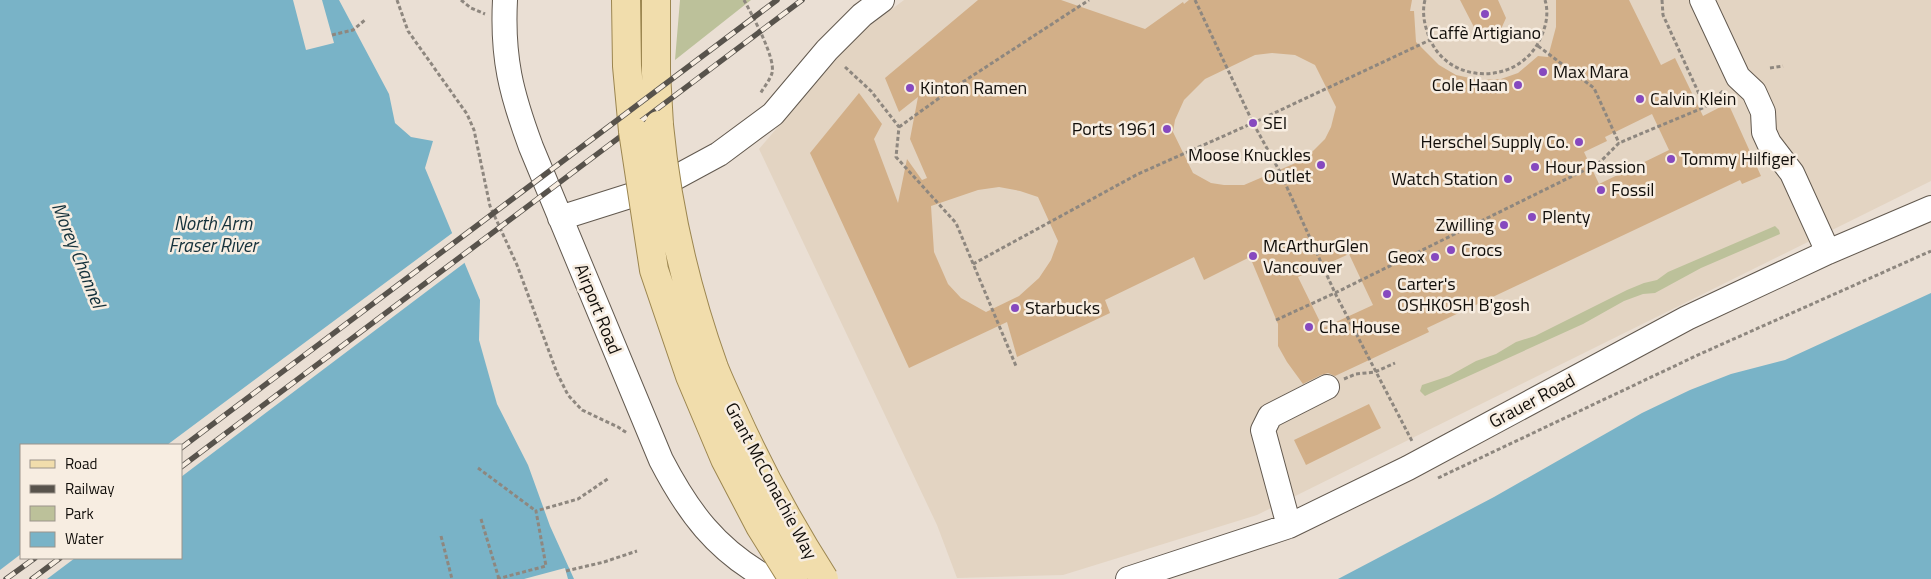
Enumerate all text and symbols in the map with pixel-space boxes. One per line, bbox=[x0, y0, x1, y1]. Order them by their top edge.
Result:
marker: Caffè Artigiano bbox=[1479, 8, 1491, 20]
place label: Caffè Artigiano bbox=[1429, 19, 1541, 46]
place label: Max Mara bbox=[1553, 58, 1629, 85]
marker: Max Mara bbox=[1537, 66, 1549, 78]
place label: Cole Haan bbox=[1432, 71, 1508, 98]
place label: Kinton Ramen bbox=[920, 74, 1027, 101]
marker: Cole Haan bbox=[1512, 79, 1524, 91]
marker: Kinton Ramen bbox=[904, 82, 916, 94]
place label: Calvin Klein bbox=[1650, 85, 1736, 112]
marker: Calvin Klein bbox=[1634, 93, 1646, 105]
place label: SEI bbox=[1263, 109, 1287, 136]
place label: Ports 1961 bbox=[1072, 115, 1157, 142]
marker: SEI bbox=[1247, 117, 1259, 129]
marker: Ports 1961 bbox=[1161, 123, 1173, 135]
place label: Herschel Supply Co. bbox=[1420, 128, 1569, 155]
marker: Herschel Supply Co. bbox=[1573, 136, 1585, 148]
place label: Moose Knuckles Outlet bbox=[1188, 141, 1312, 189]
place label: Tommy Hilfiger bbox=[1681, 145, 1796, 172]
place label: Hour Passion bbox=[1545, 153, 1646, 180]
marker: Tommy Hilfiger bbox=[1665, 153, 1677, 165]
marker: Moose Knuckles Outlet bbox=[1315, 159, 1327, 171]
marker: Hour Passion bbox=[1529, 161, 1541, 173]
place label: Watch Station bbox=[1391, 165, 1498, 192]
marker: Watch Station bbox=[1502, 173, 1514, 185]
place label: Fossil bbox=[1611, 176, 1655, 203]
marker: Fossil bbox=[1595, 184, 1607, 196]
water label: Morey Channel bbox=[45, 198, 115, 314]
place label: Plenty bbox=[1542, 203, 1591, 230]
water label: North Arm Fraser River bbox=[168, 208, 260, 259]
place label: Zwilling bbox=[1436, 211, 1494, 238]
marker: Plenty bbox=[1526, 211, 1538, 223]
marker: Zwilling bbox=[1498, 219, 1510, 231]
place label: McArthurGlen Vancouver bbox=[1263, 232, 1369, 280]
place label: Crocs bbox=[1461, 236, 1503, 263]
place label: Geox bbox=[1387, 243, 1425, 270]
marker: Crocs bbox=[1445, 244, 1457, 256]
marker: McArthurGlen Vancouver bbox=[1247, 250, 1259, 262]
marker: Geox bbox=[1429, 251, 1441, 263]
street label: Airport Road bbox=[568, 260, 629, 358]
place label: Carter's OSHKOSH B'gosh bbox=[1397, 270, 1530, 318]
marker: Carter's OSHKOSH B'gosh bbox=[1381, 288, 1393, 300]
place label: Starbucks bbox=[1025, 294, 1100, 321]
marker: Starbucks bbox=[1009, 302, 1021, 314]
place label: Cha House bbox=[1319, 313, 1400, 340]
marker: Cha House bbox=[1303, 321, 1315, 333]
street label: Grauer Road bbox=[1484, 367, 1580, 435]
street label: Grant McConachie Way bbox=[719, 397, 825, 564]
legend bbox=[20, 444, 182, 559]
text: Road bbox=[65, 452, 97, 475]
text: Railway bbox=[65, 477, 115, 500]
text: Park bbox=[65, 502, 94, 525]
text: Water bbox=[65, 527, 104, 550]

